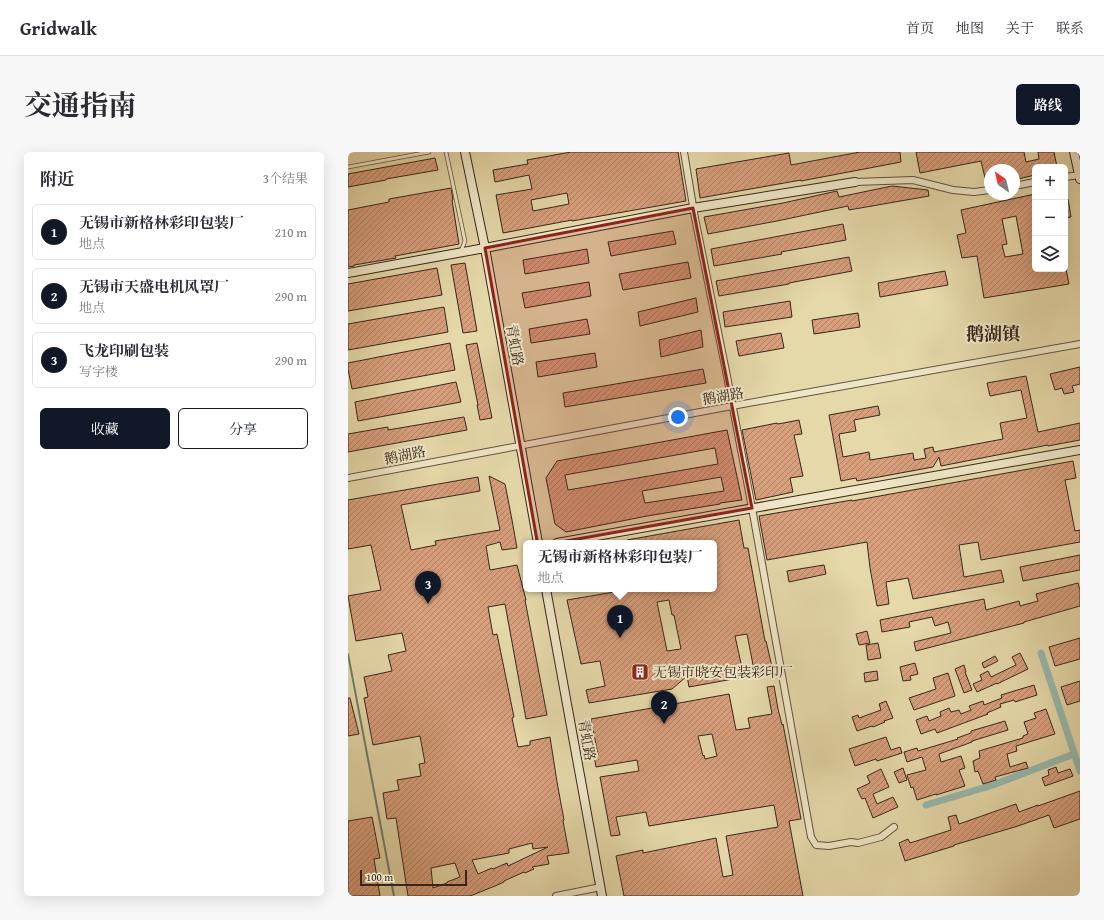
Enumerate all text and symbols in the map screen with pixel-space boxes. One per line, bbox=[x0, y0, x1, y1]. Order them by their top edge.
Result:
text: Gridwalk bbox=[20, 14, 97, 42]
text: 首页 bbox=[906, 18, 934, 38]
text: 地图 bbox=[956, 18, 984, 38]
text: 关于 bbox=[1006, 18, 1034, 38]
text: 联系 bbox=[1056, 18, 1084, 38]
text: 交通指南 bbox=[24, 84, 136, 125]
button: 路线 bbox=[1016, 84, 1080, 125]
north arrow bbox=[984, 164, 1020, 200]
map controls bbox=[1032, 164, 1068, 272]
button: + bbox=[1032, 164, 1068, 200]
text: 附近 bbox=[40, 166, 74, 191]
text: 3个结果 bbox=[263, 169, 308, 188]
button: − bbox=[1032, 200, 1068, 236]
text: 无锡市新格林彩印包装厂 bbox=[79, 212, 244, 233]
text: 1 bbox=[51, 223, 57, 242]
text: 210 m bbox=[275, 223, 307, 242]
text: 地点 bbox=[79, 234, 105, 253]
button: layers bbox=[1032, 236, 1068, 272]
text: 无锡市天盛电机风罩厂 bbox=[79, 276, 229, 297]
text: 2 bbox=[51, 287, 57, 306]
text: 290 m bbox=[275, 287, 307, 306]
text: 地点 bbox=[79, 298, 105, 317]
district label: 鹅湖镇 bbox=[966, 320, 1021, 347]
street label: 青虹路 bbox=[502, 323, 528, 367]
text: 飞龙印刷包装 bbox=[79, 340, 169, 361]
text: 3 bbox=[51, 351, 57, 370]
text: 290 m bbox=[275, 351, 307, 370]
text: 写字楼 bbox=[79, 362, 118, 381]
street label: 鹅湖路 bbox=[701, 383, 745, 409]
your location bbox=[668, 407, 688, 427]
button: 收藏 bbox=[40, 408, 170, 449]
button: 分享 bbox=[178, 408, 308, 449]
street label: 鹅湖路 bbox=[382, 441, 428, 469]
popup bbox=[523, 540, 717, 592]
text: 无锡市新格林彩印包装厂 bbox=[537, 546, 703, 567]
text: 地点 bbox=[537, 568, 564, 587]
pin: 3 bbox=[415, 571, 441, 604]
pin: 1 bbox=[607, 605, 633, 638]
building icon: 无锡市晓安包装彩印厂 bbox=[630, 662, 650, 682]
place label: 无锡市晓安包装彩印厂 bbox=[653, 662, 793, 682]
pin: 2 bbox=[651, 691, 677, 724]
street label: 青虹路 bbox=[574, 718, 600, 762]
scale bar bbox=[360, 868, 467, 887]
text: 100 m bbox=[366, 869, 393, 885]

